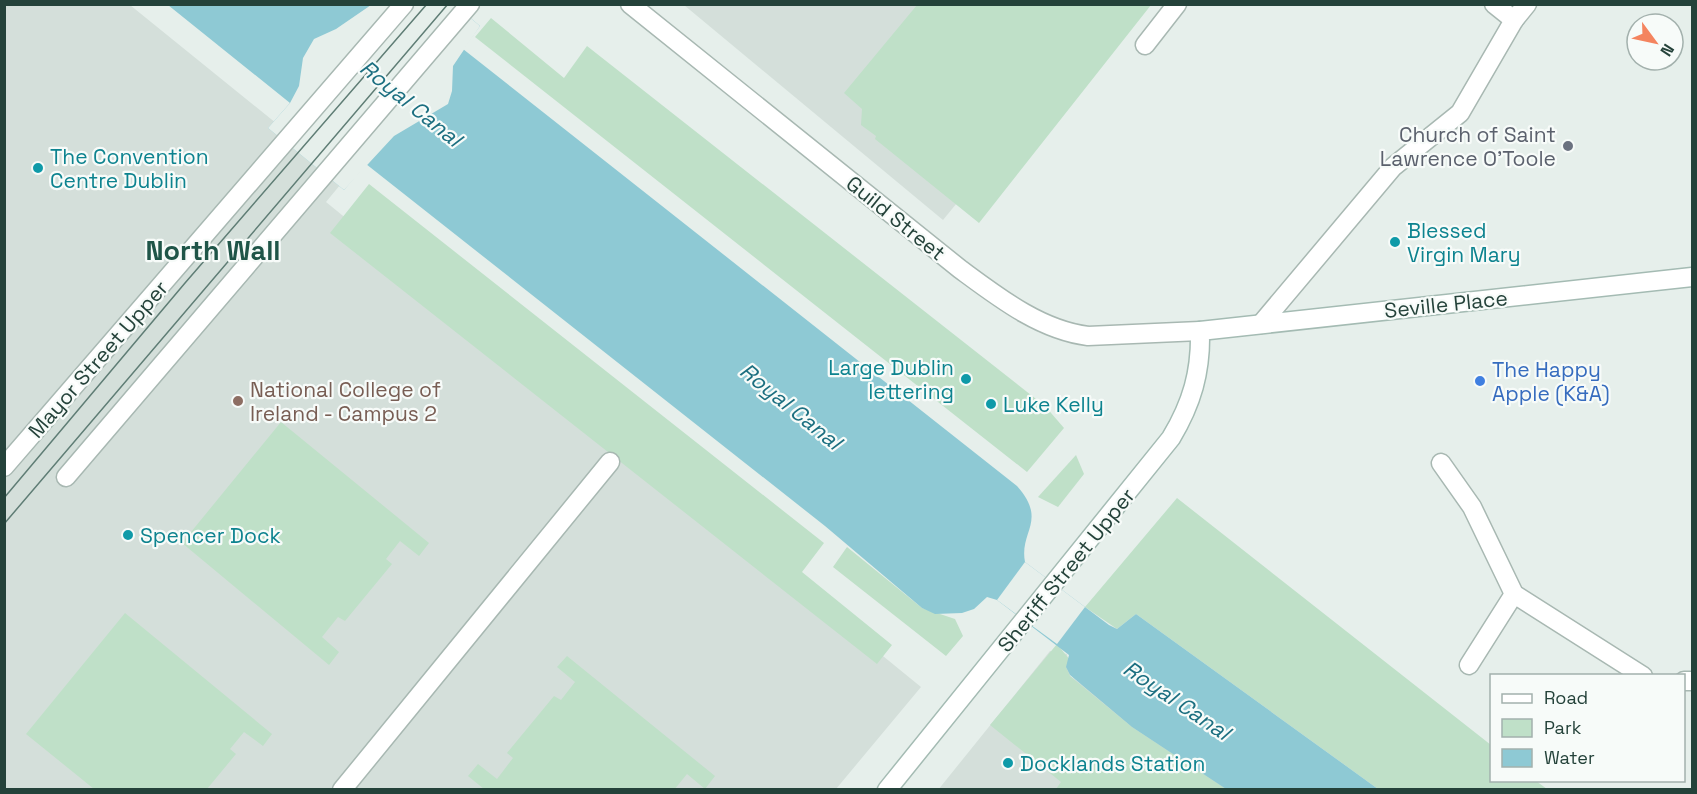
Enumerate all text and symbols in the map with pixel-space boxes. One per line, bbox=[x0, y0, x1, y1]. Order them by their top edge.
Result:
north arrow bbox=[1625, 12, 1685, 72]
text: N bbox=[1655, 40, 1679, 60]
water label: Royal Canal bbox=[354, 53, 470, 154]
place label: Church of Saint Lawrence O'Toole bbox=[1380, 121, 1556, 172]
marker: Church of Saint Lawrence O'Toole bbox=[1561, 139, 1575, 153]
place label: The Convention Centre Dublin bbox=[50, 143, 209, 194]
marker: The Convention Centre Dublin bbox=[31, 161, 45, 175]
street label: Guild Street bbox=[841, 170, 951, 266]
place label: Blessed Virgin Mary bbox=[1407, 217, 1521, 268]
district label: North Wall bbox=[146, 233, 281, 268]
marker: Blessed Virgin Mary bbox=[1388, 235, 1402, 249]
street label: Mayor Street Upper bbox=[22, 275, 174, 443]
street label: Seville Place bbox=[1383, 284, 1509, 324]
place label: Large Dublin lettering bbox=[828, 354, 954, 405]
water label: Royal Canal bbox=[734, 356, 850, 457]
place label: The Happy Apple (K&A) bbox=[1492, 356, 1610, 407]
marker: Large Dublin lettering bbox=[959, 372, 973, 386]
marker: The Happy Apple (K&A) bbox=[1473, 374, 1487, 388]
place label: National College of Ireland - Campus 2 bbox=[250, 376, 441, 427]
place label: Luke Kelly bbox=[1003, 391, 1104, 418]
marker: National College of Ireland - Campus 2 bbox=[231, 394, 245, 408]
marker: Luke Kelly bbox=[984, 397, 998, 411]
street label: Sheriff Street Upper bbox=[991, 482, 1141, 658]
place label: Spencer Dock bbox=[140, 522, 281, 549]
marker: Spencer Dock bbox=[121, 528, 135, 542]
water label: Royal Canal bbox=[1118, 654, 1238, 747]
legend bbox=[1490, 674, 1685, 782]
text: Road bbox=[1544, 686, 1588, 709]
text: Park bbox=[1544, 716, 1582, 739]
text: Water bbox=[1544, 746, 1595, 769]
place label: Docklands Station bbox=[1020, 750, 1205, 777]
marker: Docklands Station bbox=[1001, 756, 1015, 770]

